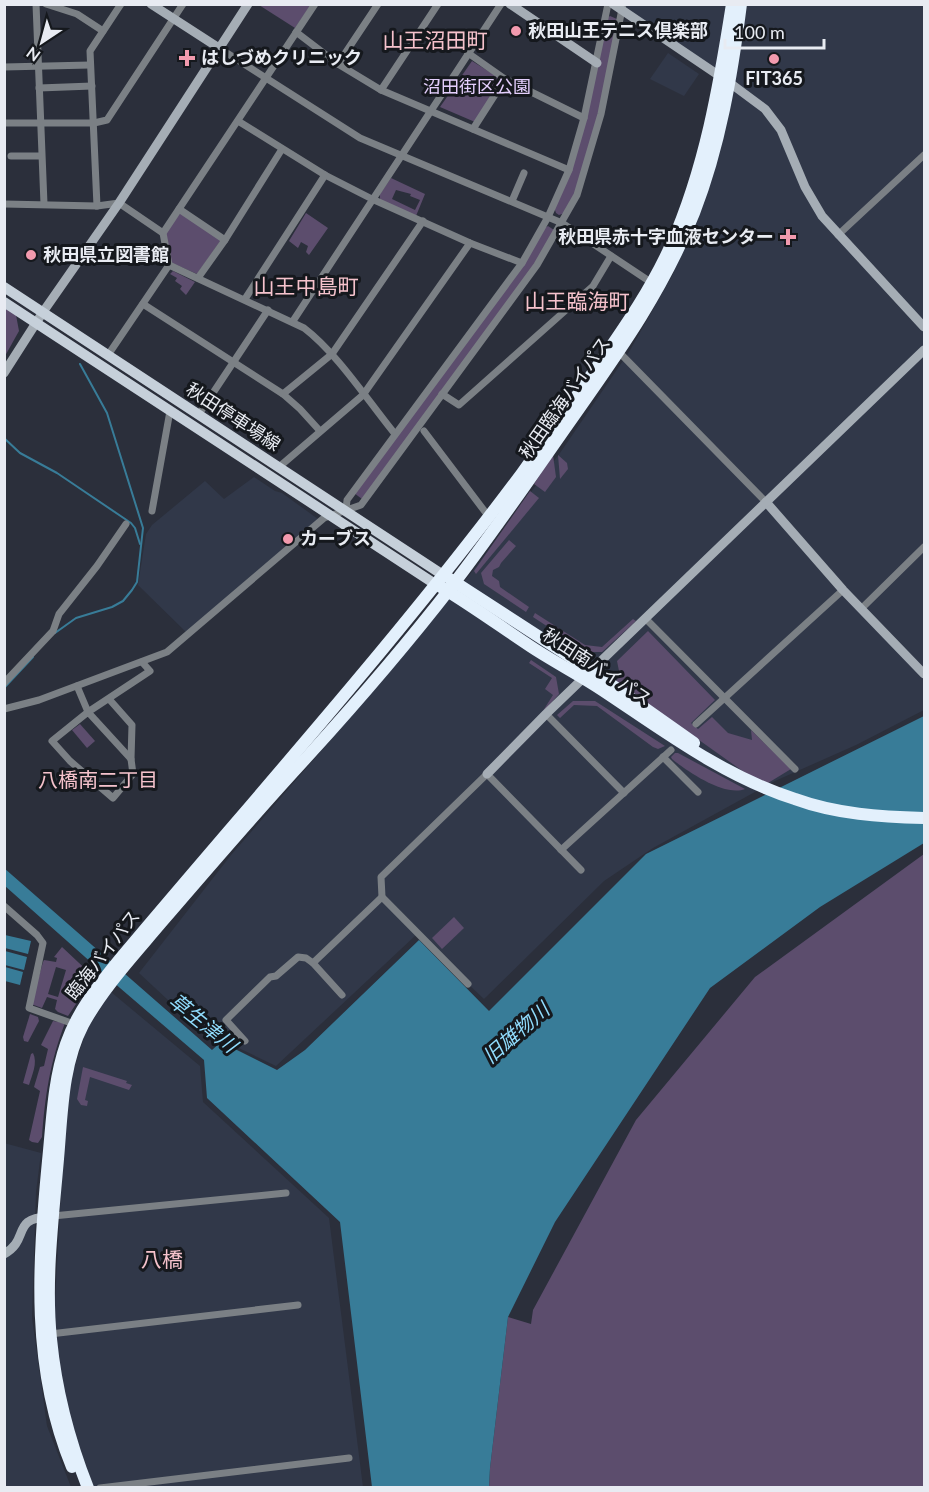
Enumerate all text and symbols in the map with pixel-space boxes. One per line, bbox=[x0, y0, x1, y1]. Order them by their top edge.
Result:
north arrow bbox=[12, 12, 72, 72]
scale bar bbox=[725, 12, 824, 50]
place label: 秋田山王テニス倶楽部 bbox=[528, 19, 708, 41]
text: 100 m bbox=[734, 21, 785, 43]
marker: 秋田山王テニス倶楽部 bbox=[509, 24, 523, 38]
district label: 山王沼田町 bbox=[383, 27, 488, 52]
text: N bbox=[22, 43, 43, 66]
place label: はしづめクリニック bbox=[201, 46, 362, 68]
marker: はしづめクリニック bbox=[178, 49, 196, 67]
marker: FIT365 bbox=[767, 52, 781, 66]
place label: FIT365 bbox=[745, 67, 803, 89]
park label: 沼田街区公園 bbox=[423, 75, 531, 97]
place label: 秋田県赤十字血液センター bbox=[558, 225, 774, 247]
marker: 秋田県赤十字血液センター bbox=[779, 228, 797, 246]
place label: 秋田県立図書館 bbox=[43, 243, 169, 265]
marker: 秋田県立図書館 bbox=[24, 248, 38, 262]
district label: 山王中島町 bbox=[254, 273, 359, 298]
district label: 山王臨海町 bbox=[525, 288, 630, 313]
street label: 秋田臨海バイパス bbox=[514, 332, 614, 463]
street label: 秋田停車場線 bbox=[182, 378, 285, 455]
place label: カーブス bbox=[300, 527, 371, 549]
marker: カーブス bbox=[281, 532, 295, 546]
street label: 秋田南バイパス bbox=[539, 623, 656, 710]
district label: 八橋南二丁目 bbox=[38, 767, 158, 791]
street label: 臨海バイパス bbox=[60, 905, 144, 1004]
water label: 草生津川 bbox=[165, 988, 244, 1058]
water label: 旧雄物川 bbox=[477, 996, 555, 1068]
district label: 八橋 bbox=[141, 1246, 183, 1271]

